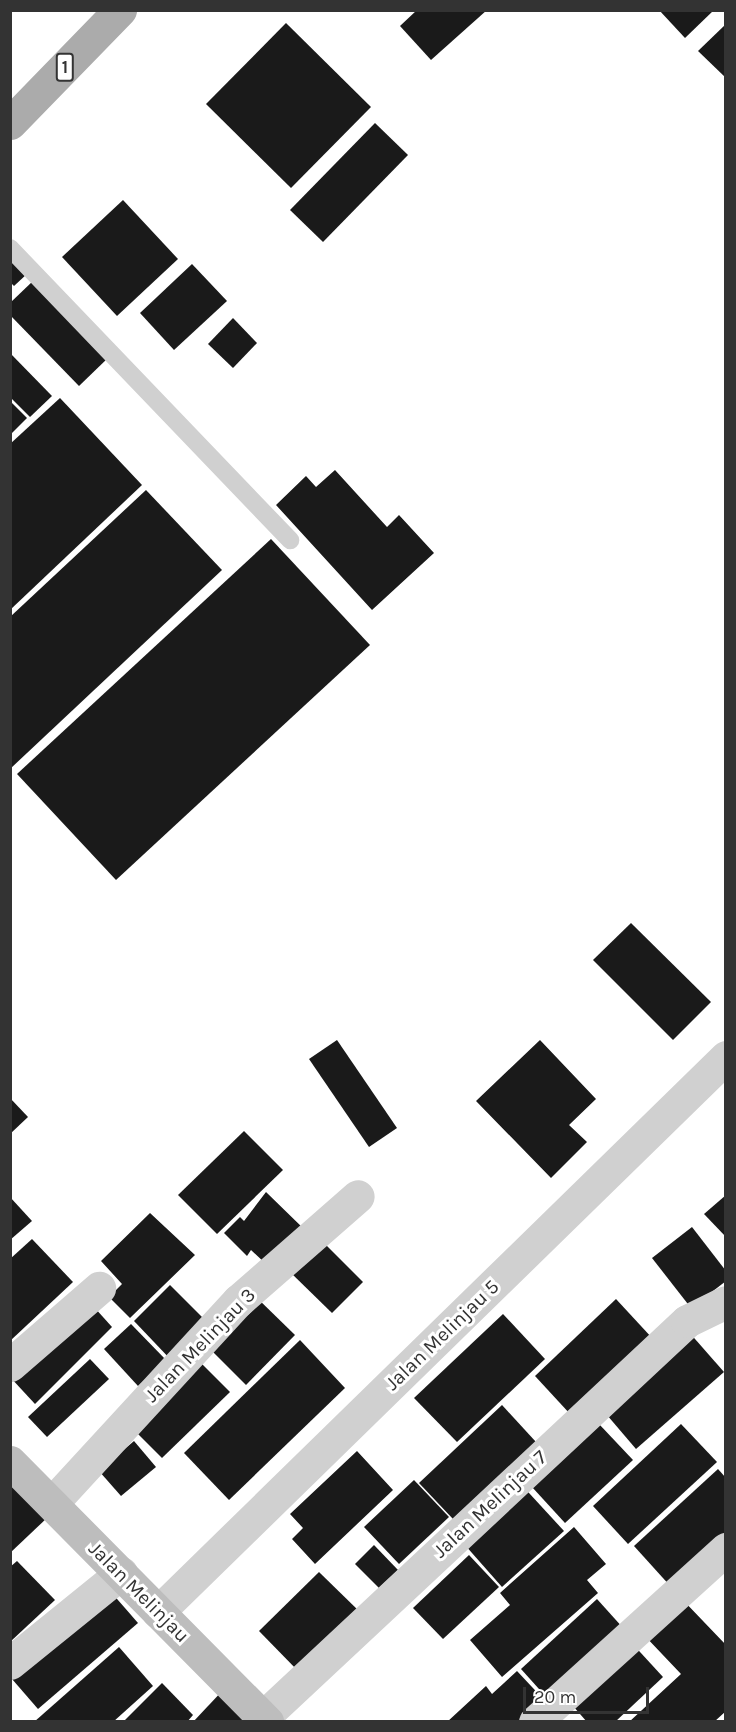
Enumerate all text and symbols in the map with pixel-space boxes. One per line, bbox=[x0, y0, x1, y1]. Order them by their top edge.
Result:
road number: 1 bbox=[54, 52, 76, 82]
street label: Jalan Melinjau 5 bbox=[380, 1275, 504, 1395]
street label: Jalan Melinjau 3 bbox=[140, 1283, 260, 1407]
street label: Jalan Melinjau 7 bbox=[428, 1445, 552, 1563]
street label: Jalan Melinjau bbox=[84, 1537, 194, 1647]
scale bar bbox=[526, 1675, 652, 1713]
text: 20 m bbox=[534, 1686, 576, 1708]

